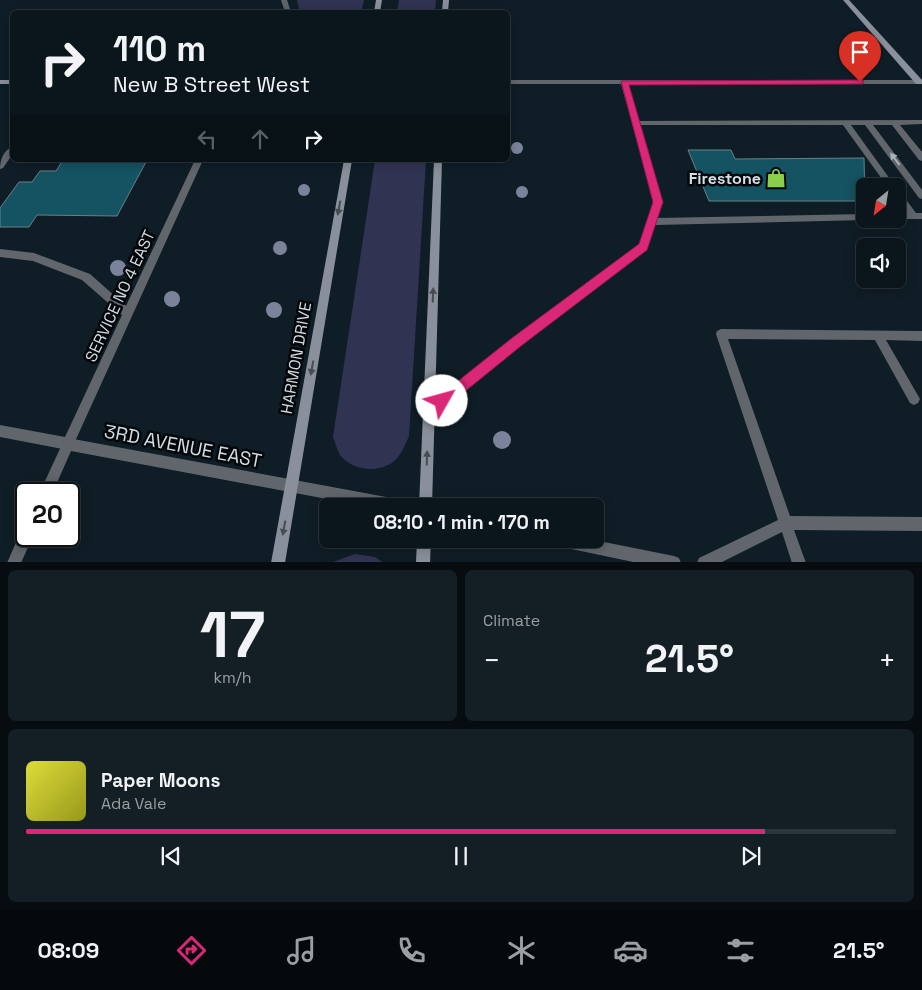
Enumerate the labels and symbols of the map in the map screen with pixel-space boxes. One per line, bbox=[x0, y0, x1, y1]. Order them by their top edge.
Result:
pin bbox=[839, 31, 881, 82]
one-way arrow bbox=[889, 153, 900, 166]
shop icon: Firestone bbox=[765, 167, 787, 189]
place label: Firestone bbox=[689, 168, 761, 189]
north arrow bbox=[856, 178, 906, 228]
one-way arrow bbox=[335, 200, 343, 216]
street label: SERVICE NO 4 EAST bbox=[80, 227, 160, 365]
one-way arrow bbox=[429, 287, 437, 303]
street label: HARMON DRIVE bbox=[276, 300, 316, 416]
one-way arrow bbox=[307, 361, 315, 377]
position arrow bbox=[415, 374, 467, 426]
street label: 3RD AVENUE EAST bbox=[102, 418, 264, 474]
one-way arrow bbox=[423, 449, 431, 465]
speed limit sign: 20 bbox=[15, 482, 80, 547]
one-way arrow bbox=[279, 521, 287, 537]

